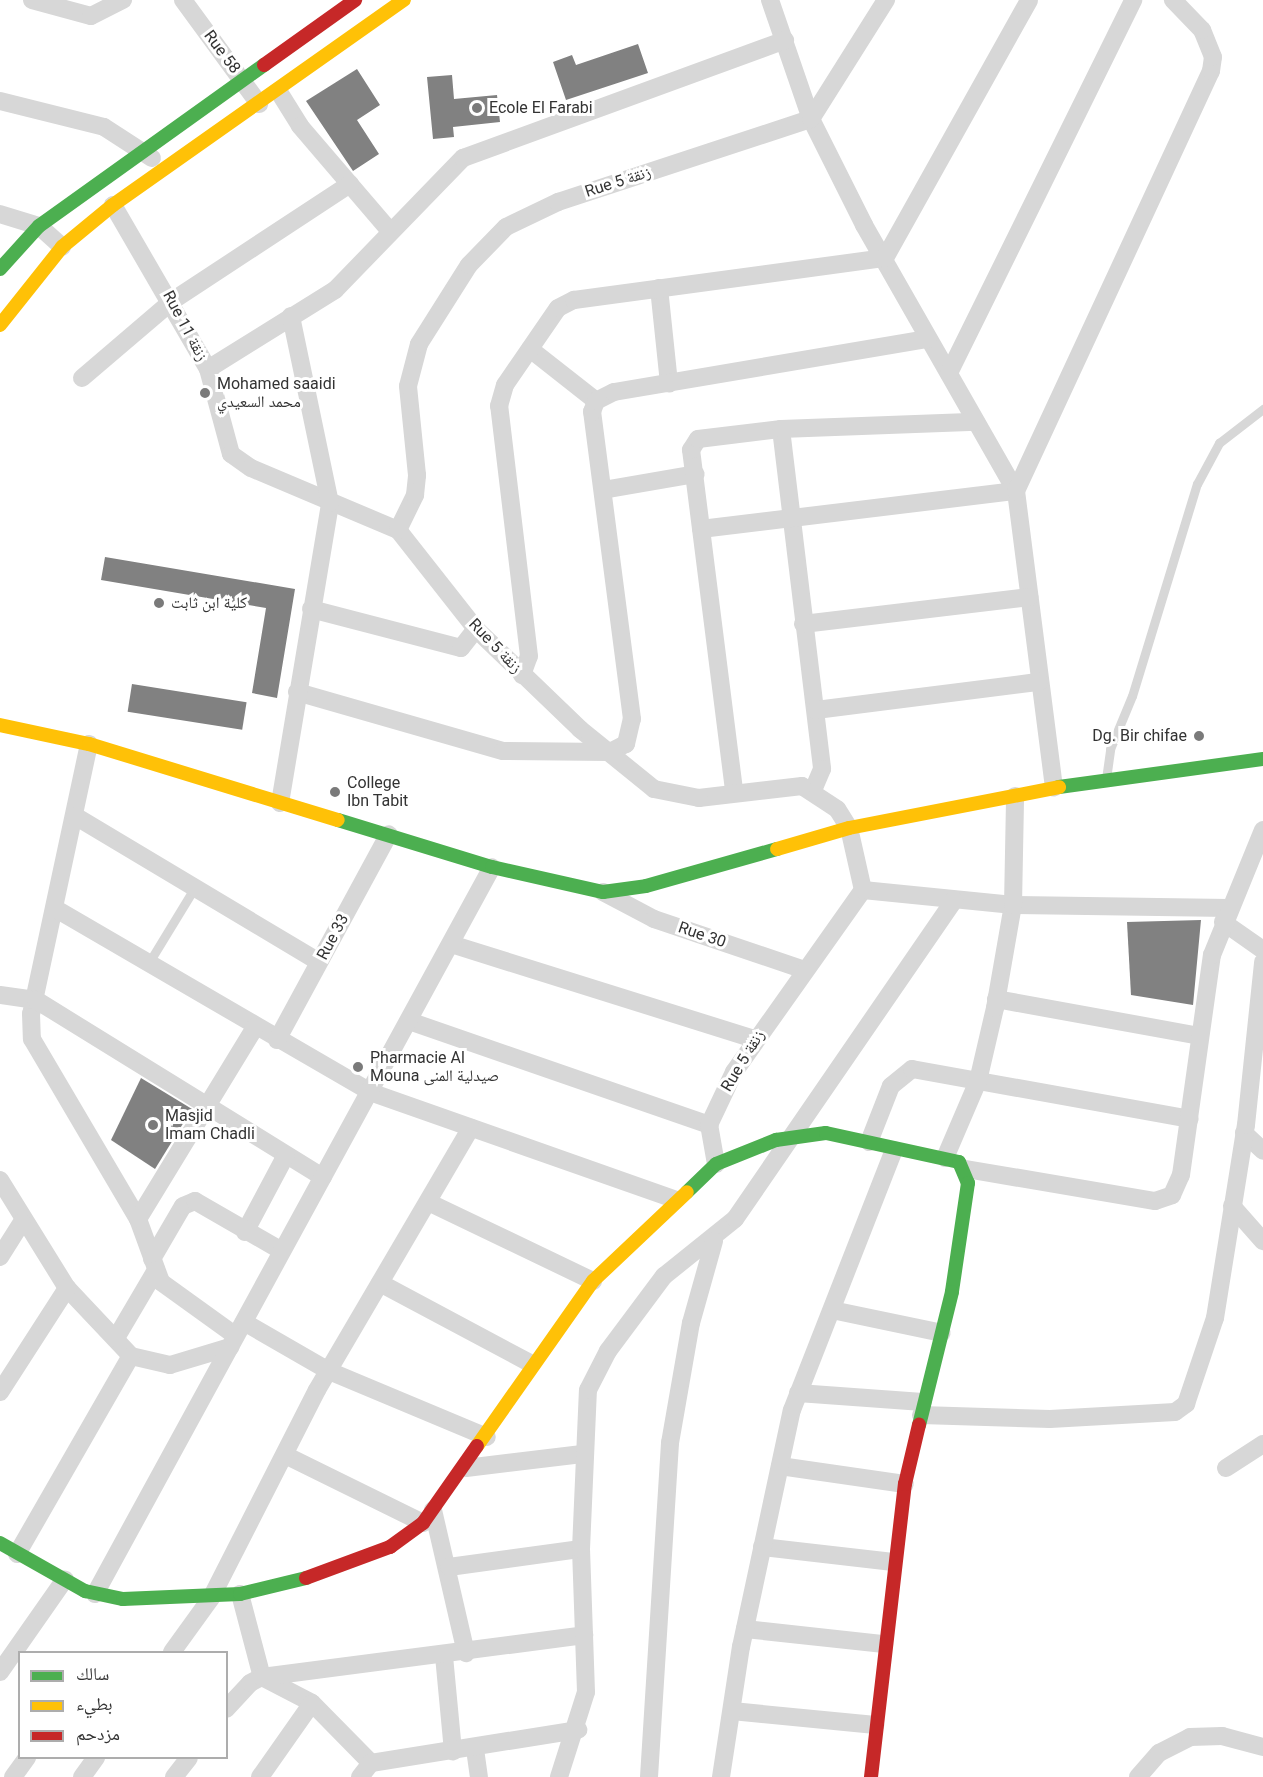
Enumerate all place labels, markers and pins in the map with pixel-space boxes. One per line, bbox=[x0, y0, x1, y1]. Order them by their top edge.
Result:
place label: Ecole El Farabi bbox=[489, 98, 593, 118]
marker: Ecole El Farabi bbox=[470, 101, 484, 115]
place label: Mohamed saaidi محمد السعيدي bbox=[217, 374, 336, 412]
marker: Mohamed saaidi محمد السعيدي bbox=[198, 386, 212, 400]
place label: كلية ابن ثابت bbox=[171, 593, 247, 613]
marker: كلية ابن ثابت bbox=[152, 596, 166, 610]
place label: Dg. Bir chifae bbox=[1092, 726, 1187, 746]
marker: Dg. Bir chifae bbox=[1192, 729, 1206, 743]
place label: College Ibn Tabit bbox=[347, 773, 409, 811]
marker: College Ibn Tabit bbox=[328, 785, 342, 799]
place label: Pharmacie Al Mouna صيدلية المنى bbox=[370, 1048, 499, 1086]
marker: Pharmacie Al Mouna صيدلية المنى bbox=[351, 1060, 365, 1074]
place label: Masjid Imam Chadli bbox=[165, 1106, 255, 1144]
marker: Masjid Imam Chadli bbox=[146, 1118, 160, 1132]

